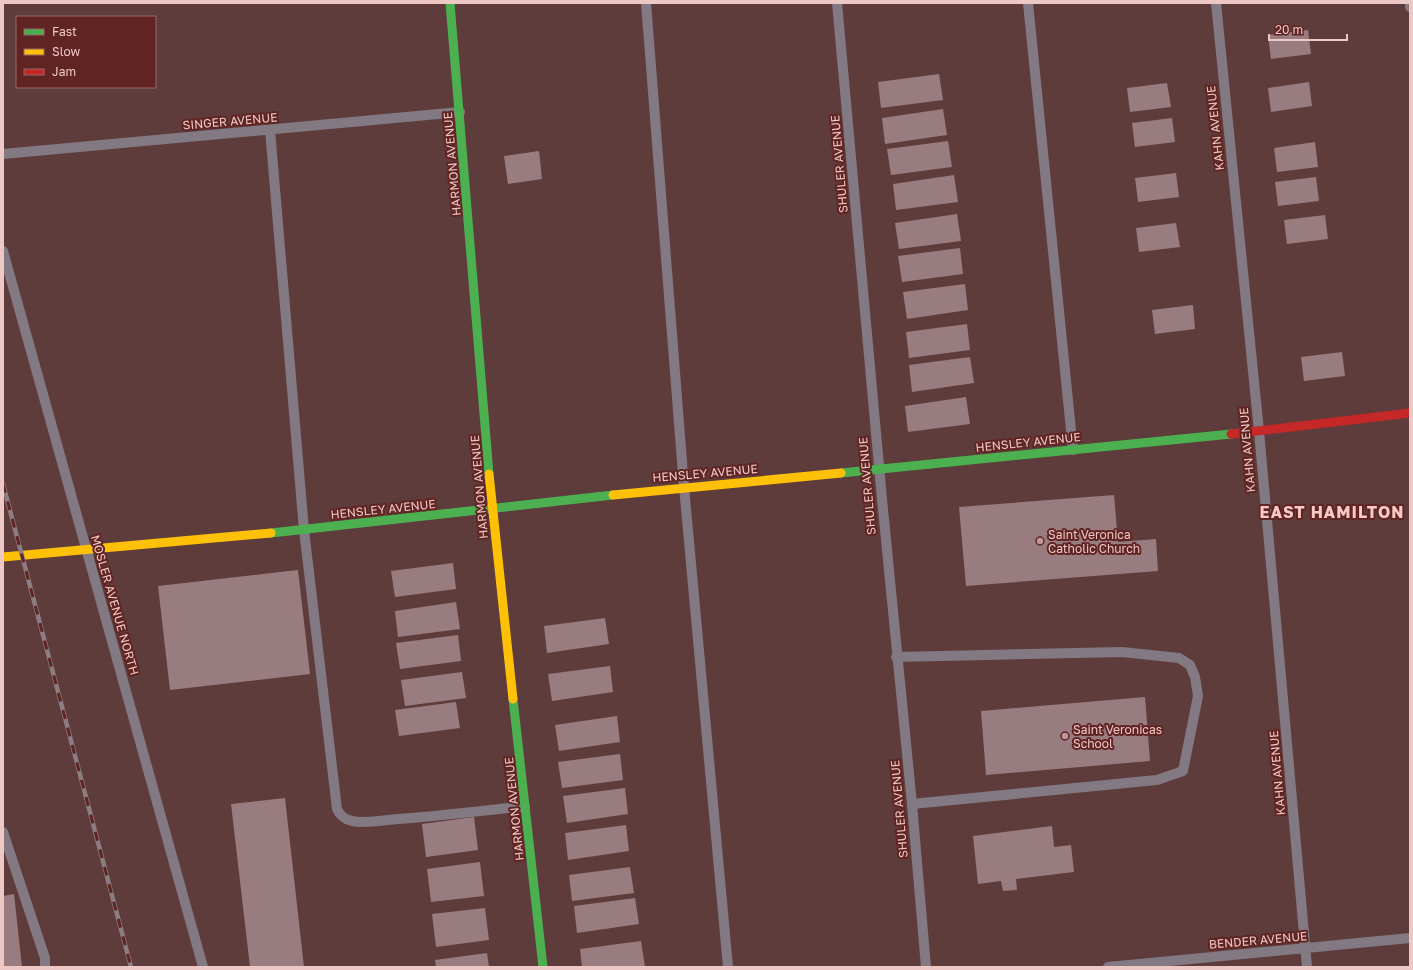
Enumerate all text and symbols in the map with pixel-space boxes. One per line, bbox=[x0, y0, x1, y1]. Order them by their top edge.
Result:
legend bbox=[16, 16, 156, 88]
scale bar bbox=[1269, 16, 1347, 42]
text: 20 m bbox=[1275, 22, 1303, 37]
text: Fast bbox=[52, 24, 77, 39]
text: Slow bbox=[52, 44, 80, 59]
text: Jam bbox=[52, 64, 76, 79]
street label: KAHN AVENUE bbox=[1203, 85, 1227, 171]
street label: SINGER AVENUE bbox=[182, 109, 278, 133]
street label: HARMON AVENUE bbox=[440, 111, 464, 217]
street label: SHULER AVENUE bbox=[827, 114, 851, 214]
street label: KAHN AVENUE bbox=[1236, 407, 1258, 493]
street label: HENSLEY AVENUE bbox=[975, 429, 1081, 455]
street label: HARMON AVENUE bbox=[467, 434, 491, 540]
street label: SHULER AVENUE bbox=[855, 436, 879, 536]
street label: HENSLEY AVENUE bbox=[652, 461, 758, 485]
street label: HENSLEY AVENUE bbox=[330, 496, 436, 522]
district label: EAST HAMILTON bbox=[1260, 502, 1404, 522]
place label: Saint Veronica Catholic Church bbox=[1048, 527, 1140, 556]
street label: MOSLER AVENUE NORTH bbox=[88, 533, 142, 677]
marker: Saint Veronica Catholic Church bbox=[1035, 536, 1045, 546]
place label: Saint Veronicas School bbox=[1073, 722, 1162, 751]
street label: KAHN AVENUE bbox=[1266, 730, 1288, 816]
marker: Saint Veronicas School bbox=[1060, 731, 1070, 741]
street label: HARMON AVENUE bbox=[501, 756, 527, 862]
street label: SHULER AVENUE bbox=[887, 759, 911, 859]
street label: BENDER AVENUE bbox=[1208, 928, 1308, 952]

